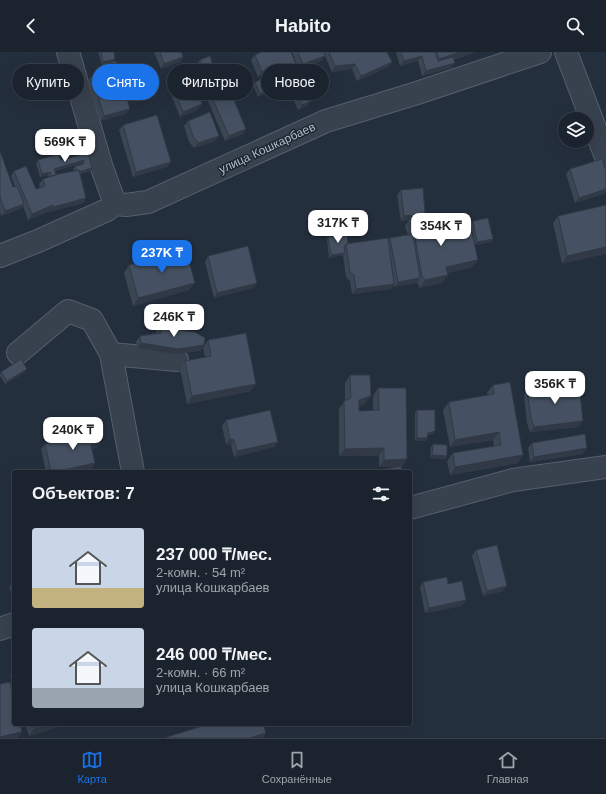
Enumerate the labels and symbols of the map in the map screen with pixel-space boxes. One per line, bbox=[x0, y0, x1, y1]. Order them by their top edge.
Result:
street label: улица Кошкарбаев bbox=[217, 120, 317, 176]
pin: 569K ₸ bbox=[32, 129, 98, 163]
pin: 317K ₸ bbox=[305, 210, 371, 244]
pin: 354K ₸ bbox=[408, 213, 474, 247]
pin: 237K ₸ bbox=[129, 240, 195, 274]
pin: 246K ₸ bbox=[141, 304, 207, 338]
pin: 356K ₸ bbox=[522, 371, 588, 405]
pin: 240K ₸ bbox=[40, 417, 106, 451]

